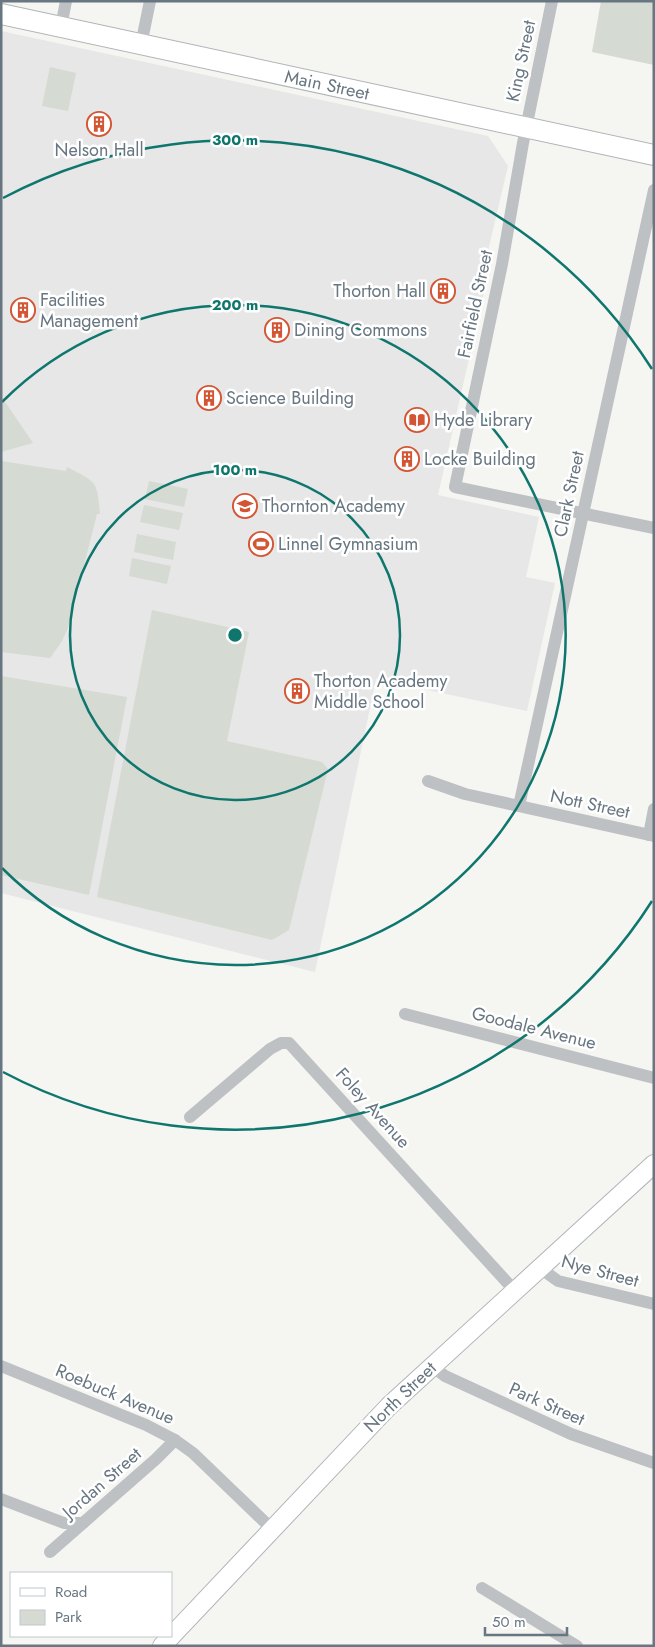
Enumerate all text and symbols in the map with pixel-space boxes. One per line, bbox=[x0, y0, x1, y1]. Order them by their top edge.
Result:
street label: King Street bbox=[500, 17, 542, 104]
street label: Main Street bbox=[282, 63, 372, 107]
building icon: Nelson Hall bbox=[86, 111, 112, 137]
text: 300 m bbox=[212, 129, 258, 151]
place label: Nelson Hall bbox=[54, 137, 144, 163]
street label: Fairfield Street bbox=[451, 247, 499, 360]
place label: Thorton Hall bbox=[333, 278, 426, 304]
building icon: Thorton Hall bbox=[430, 278, 456, 304]
place label: Facilities Management bbox=[40, 287, 139, 334]
text: 200 m bbox=[212, 294, 258, 316]
building icon: Facilities Management bbox=[10, 297, 36, 323]
building icon: Dining Commons bbox=[264, 317, 290, 343]
place label: Dining Commons bbox=[294, 317, 427, 343]
building icon: Science Building bbox=[196, 385, 222, 411]
place label: Science Building bbox=[226, 385, 354, 411]
library icon: Hyde Library bbox=[404, 407, 430, 433]
place label: Hyde Library bbox=[434, 407, 532, 433]
building icon: Locke Building bbox=[394, 446, 420, 472]
place label: Locke Building bbox=[424, 446, 536, 472]
street label: Clark Street bbox=[547, 448, 591, 540]
text: 100 m bbox=[213, 459, 257, 481]
school or university icon: Thornton Academy bbox=[232, 493, 258, 519]
place label: Thornton Academy bbox=[262, 493, 405, 519]
sports icon: Linnel Gymnasium bbox=[248, 531, 274, 557]
place label: Linnel Gymnasium bbox=[278, 531, 418, 557]
centre of rings bbox=[226, 626, 244, 644]
place label: Thorton Academy Middle School bbox=[314, 668, 447, 715]
building icon: Thorton Academy Middle School bbox=[284, 678, 310, 704]
street label: Nott Street bbox=[548, 783, 633, 825]
street label: Goodale Avenue bbox=[469, 1000, 599, 1056]
street label: Foley Avenue bbox=[330, 1062, 416, 1154]
street label: Nye Street bbox=[558, 1248, 642, 1294]
street label: North Street bbox=[358, 1355, 443, 1438]
street label: Roebuck Avenue bbox=[52, 1357, 178, 1431]
street label: Park Street bbox=[505, 1376, 590, 1433]
street label: Jordan Street bbox=[55, 1441, 148, 1526]
legend bbox=[10, 1572, 172, 1637]
text: Road bbox=[55, 1581, 87, 1603]
scale bar bbox=[485, 1604, 568, 1636]
text: Park bbox=[55, 1606, 82, 1628]
text: 50 m bbox=[492, 1611, 526, 1633]

